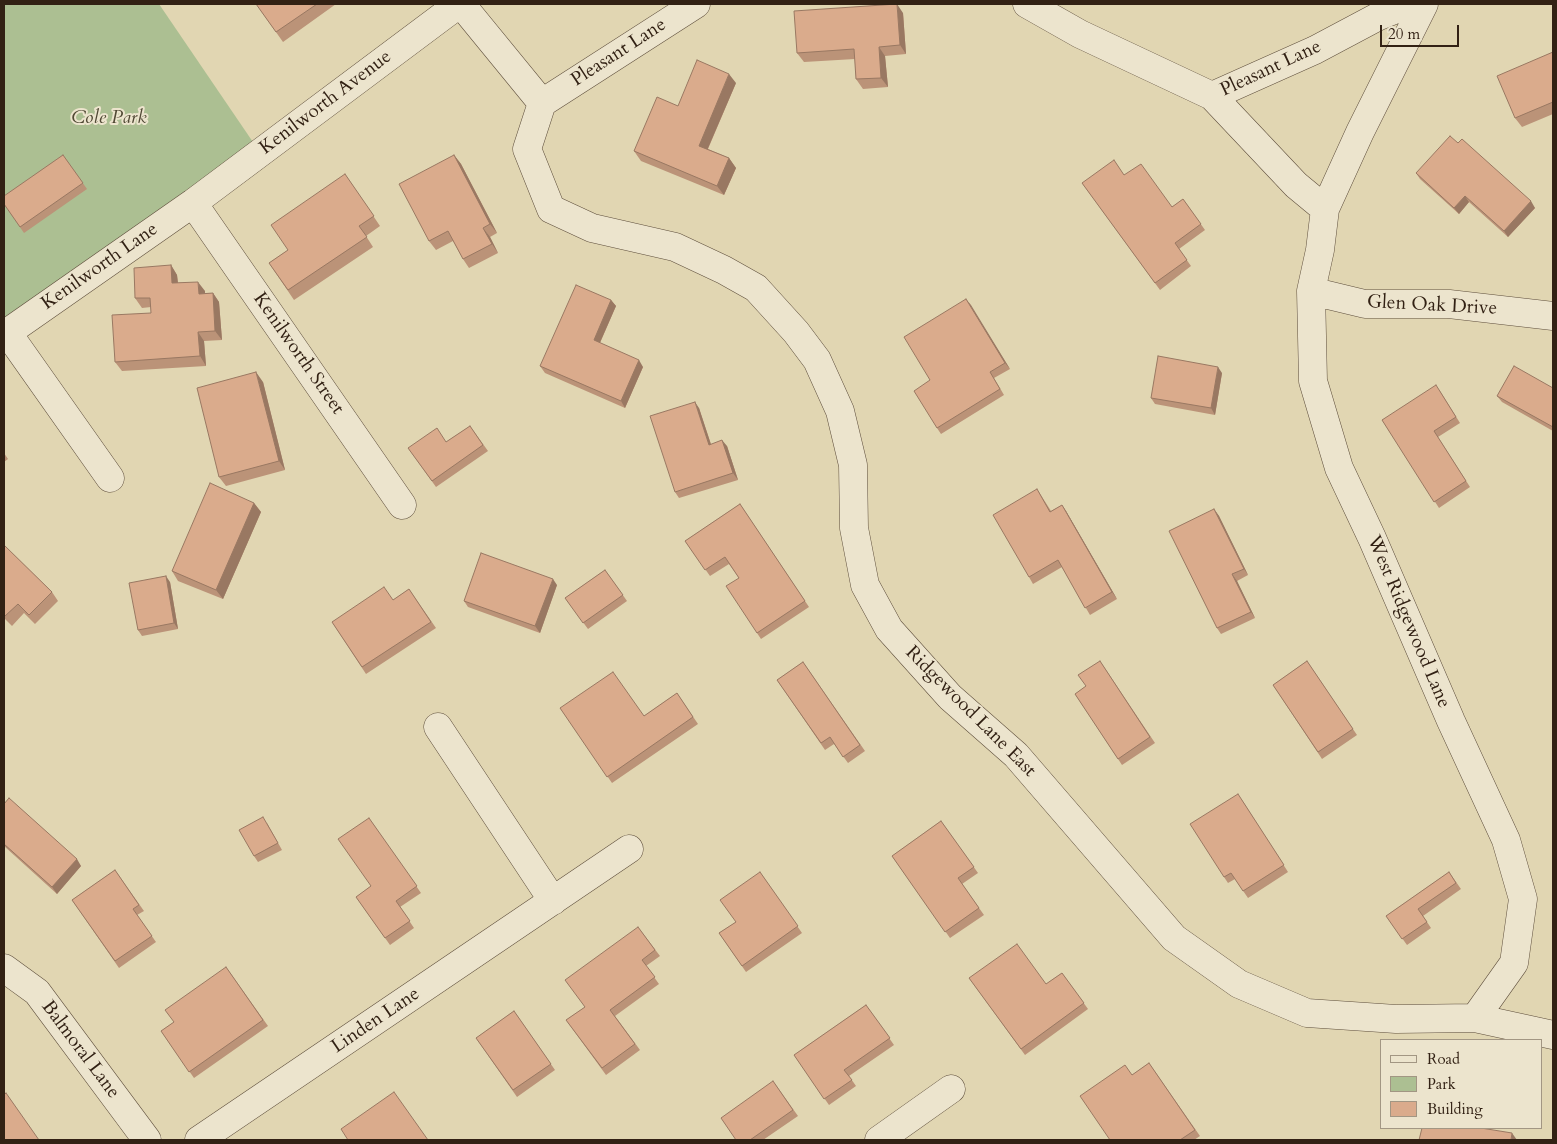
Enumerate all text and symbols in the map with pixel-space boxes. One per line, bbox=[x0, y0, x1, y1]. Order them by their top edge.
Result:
street label: Pleasant Lane bbox=[567, 14, 671, 92]
scale bar bbox=[1382, 15, 1461, 47]
text: 20 m bbox=[1388, 24, 1420, 44]
street label: Pleasant Lane bbox=[1217, 36, 1325, 102]
street label: Kenilworth Avenue bbox=[256, 46, 396, 160]
park label: Cole Park bbox=[71, 108, 147, 130]
street label: Kenilworth Lane bbox=[37, 218, 163, 316]
street label: Kenilworth Street bbox=[248, 289, 348, 419]
street label: Glen Oak Drive bbox=[1366, 291, 1498, 321]
street label: West Ridgewood Lane bbox=[1361, 532, 1455, 712]
street label: Ridgewood Lane East bbox=[900, 642, 1040, 782]
street label: Linden Lane bbox=[328, 983, 424, 1059]
street label: Balmoral Lane bbox=[36, 997, 124, 1103]
legend bbox=[1380, 1039, 1542, 1129]
text: Road bbox=[1427, 1049, 1460, 1069]
text: Park bbox=[1427, 1074, 1456, 1094]
text: Building bbox=[1427, 1099, 1483, 1119]

